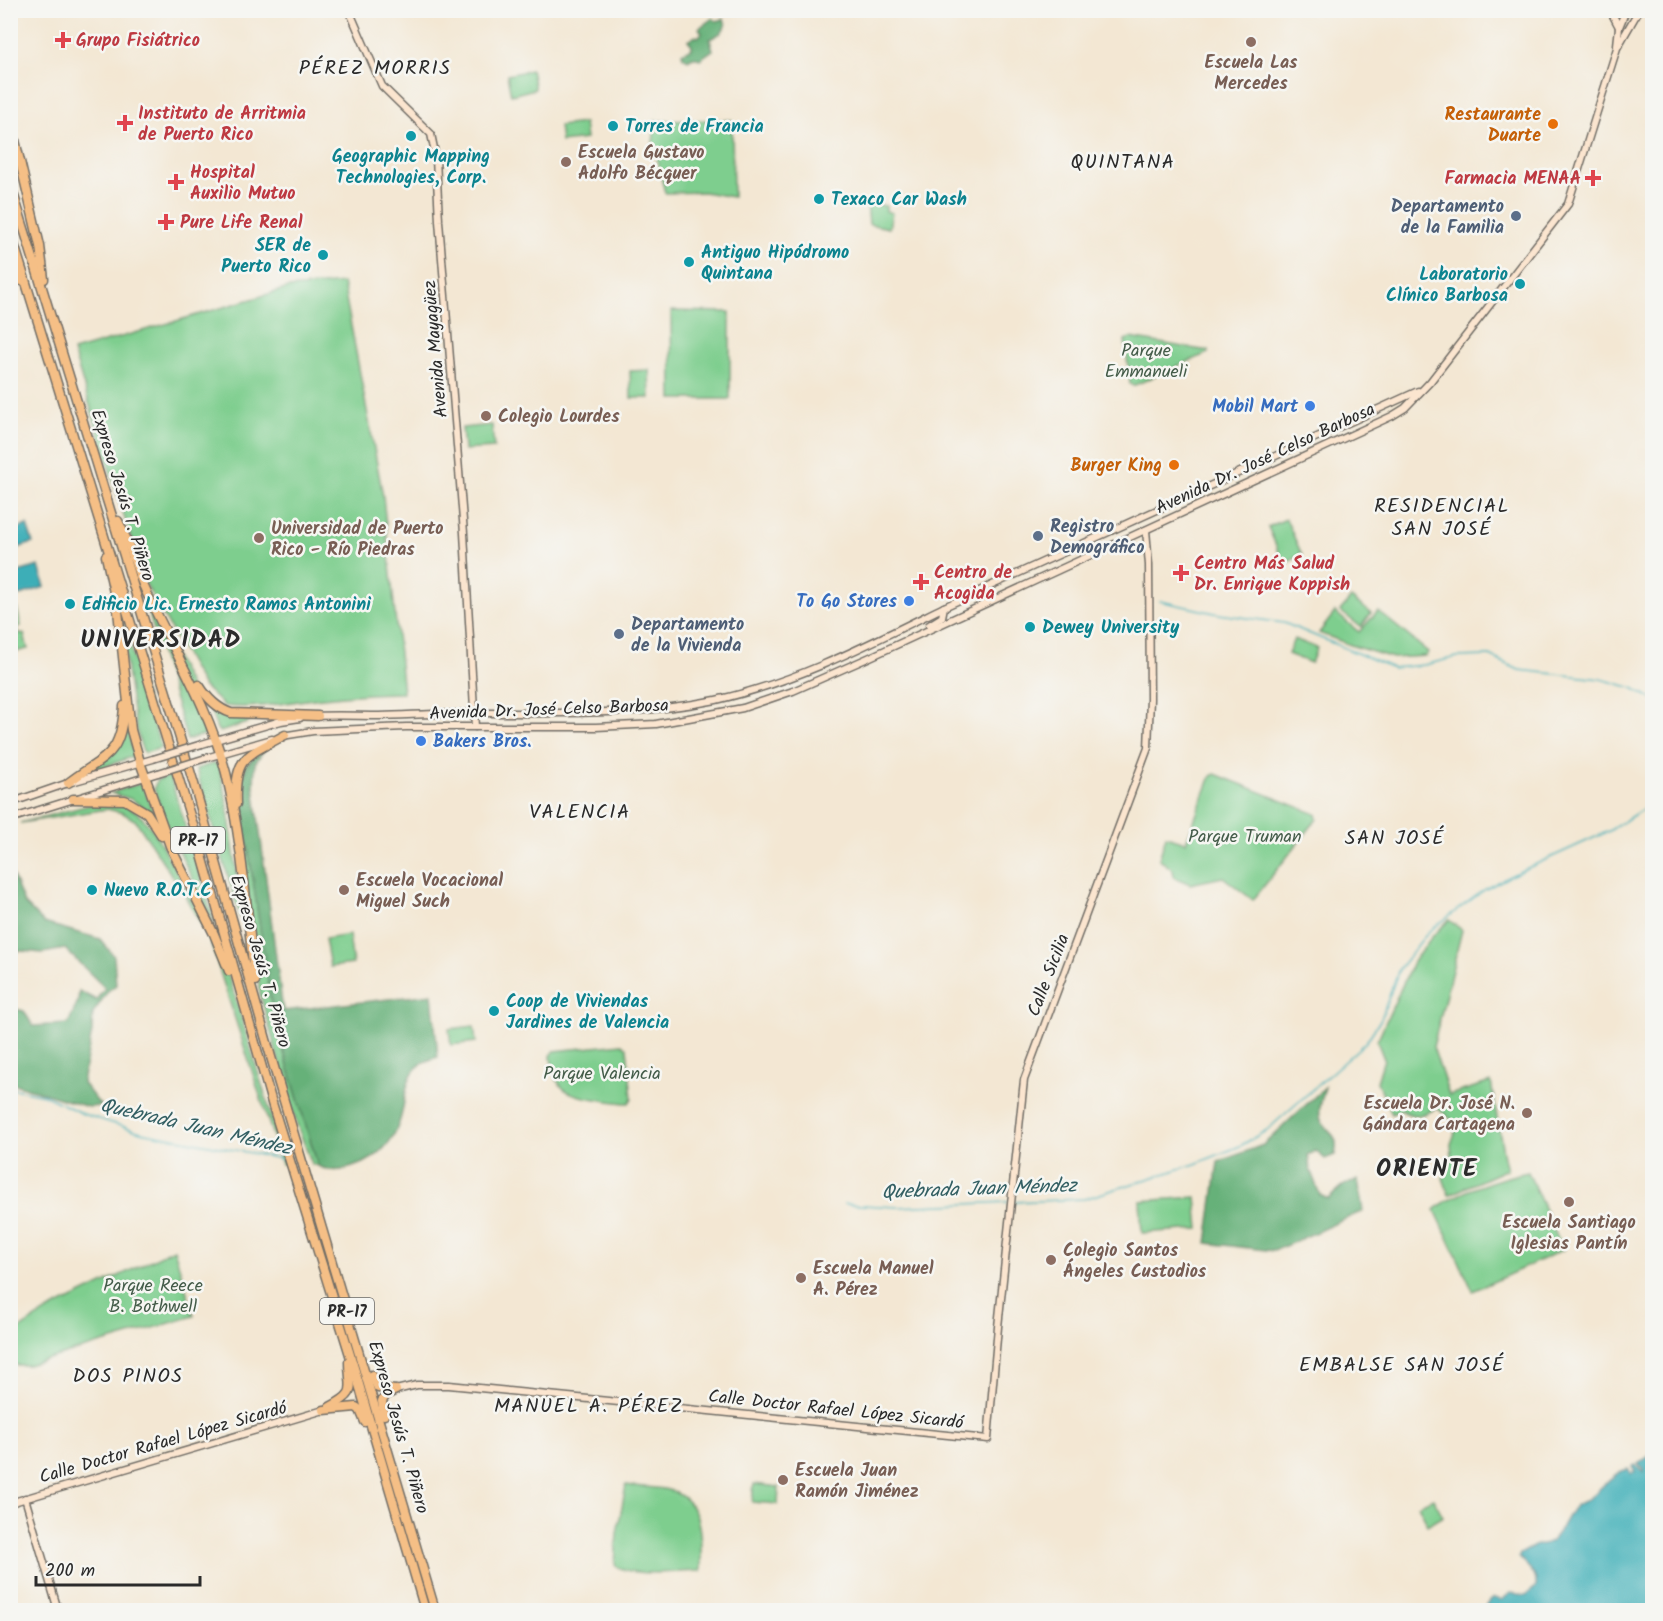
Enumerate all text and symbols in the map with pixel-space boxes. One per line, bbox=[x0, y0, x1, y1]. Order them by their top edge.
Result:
place label: Grupo Fisiátrico bbox=[76, 27, 200, 56]
marker: Grupo Fisiátrico bbox=[54, 31, 72, 49]
marker: Escuela Las Mercedes bbox=[1244, 35, 1258, 49]
place label: Escuela Las Mercedes bbox=[1205, 49, 1298, 99]
district label: PÉREZ MORRIS bbox=[299, 53, 451, 85]
place label: Instituto de Arritmia de Puerto Rico bbox=[138, 100, 306, 150]
place label: Restaurante Duarte bbox=[1444, 101, 1541, 151]
place label: Torres de Francia bbox=[625, 113, 764, 142]
marker: Instituto de Arritmia de Puerto Rico bbox=[116, 114, 134, 132]
marker: Restaurante Duarte bbox=[1546, 117, 1560, 131]
marker: Torres de Francia bbox=[606, 119, 620, 133]
marker: Geographic Mapping Technologies, Corp. bbox=[404, 129, 418, 143]
place label: Escuela Gustavo Adolfo Bécquer bbox=[578, 139, 705, 189]
place label: Geographic Mapping Technologies, Corp. bbox=[332, 143, 490, 193]
district label: QUINTANA bbox=[1070, 147, 1176, 179]
marker: Escuela Gustavo Adolfo Bécquer bbox=[559, 155, 573, 169]
place label: Hospital Auxilio Mutuo bbox=[190, 159, 295, 209]
place label: Farmacia MENAA bbox=[1444, 165, 1581, 194]
marker: Farmacia MENAA bbox=[1586, 171, 1600, 185]
marker: Hospital Auxilio Mutuo bbox=[167, 173, 185, 191]
place label: Texaco Car Wash bbox=[831, 186, 967, 215]
marker: Texaco Car Wash bbox=[812, 192, 826, 206]
place label: Departamento de la Familia bbox=[1391, 193, 1504, 243]
place label: Pure Life Renal bbox=[180, 209, 303, 238]
marker: Departamento de la Familia bbox=[1509, 209, 1523, 223]
marker: Pure Life Renal bbox=[157, 213, 175, 231]
place label: SER de Puerto Rico bbox=[221, 232, 311, 282]
place label: Antiguo Hipódromo Quintana bbox=[701, 239, 849, 289]
marker: SER de Puerto Rico bbox=[316, 248, 330, 262]
marker: Antiguo Hipódromo Quintana bbox=[682, 255, 696, 269]
place label: Laboratorio Clínico Barbosa bbox=[1386, 261, 1508, 311]
marker: Laboratorio Clínico Barbosa bbox=[1513, 277, 1527, 291]
street label: Avenida Mayagüez bbox=[416, 279, 457, 419]
park label: Parque Emmanueli bbox=[1105, 337, 1188, 387]
place label: Mobil Mart bbox=[1212, 393, 1299, 422]
street label: Avenida Dr. José Celso Barbosa bbox=[1151, 396, 1380, 523]
marker: Mobil Mart bbox=[1303, 399, 1317, 413]
place label: Colegio Lourdes bbox=[498, 403, 620, 432]
street label: Expreso Jesús T. Piñero bbox=[82, 406, 162, 585]
marker: Colegio Lourdes bbox=[479, 409, 493, 423]
place label: Burger King bbox=[1070, 452, 1162, 481]
marker: Burger King bbox=[1167, 458, 1181, 472]
district label: RESIDENCIAL SAN JOSÉ bbox=[1374, 491, 1510, 546]
place label: Registro Demográfico bbox=[1050, 513, 1145, 563]
place label: Universidad de Puerto Rico - Río Piedras bbox=[271, 515, 444, 565]
marker: Registro Demográfico bbox=[1031, 529, 1045, 543]
marker: Universidad de Puerto Rico - Río Piedras bbox=[252, 531, 266, 545]
place label: Centro Más Salud Dr. Enrique Koppish bbox=[1194, 550, 1350, 600]
place label: Centro de Acogida bbox=[934, 559, 1012, 609]
marker: Centro Más Salud Dr. Enrique Koppish bbox=[1172, 564, 1190, 582]
marker: Centro de Acogida bbox=[912, 573, 930, 591]
place label: To Go Stores bbox=[796, 588, 898, 617]
place label: Edificio Lic. Ernesto Ramos Antonini bbox=[82, 591, 371, 620]
marker: To Go Stores bbox=[902, 594, 916, 608]
marker: Edificio Lic. Ernesto Ramos Antonini bbox=[63, 597, 77, 611]
place label: Departamento de la Vivienda bbox=[631, 611, 744, 661]
place label: Dewey University bbox=[1042, 614, 1180, 643]
marker: Dewey University bbox=[1023, 620, 1037, 634]
district label: UNIVERSIDAD bbox=[80, 621, 242, 660]
marker: Departamento de la Vivienda bbox=[612, 627, 626, 641]
street label: Avenida Dr. José Celso Barbosa bbox=[429, 692, 669, 729]
place label: Bakers Bros. bbox=[433, 728, 532, 757]
marker: Bakers Bros. bbox=[414, 734, 428, 748]
district label: VALENCIA bbox=[529, 797, 631, 829]
park label: Parque Truman bbox=[1188, 823, 1302, 852]
district label: SAN JOSÉ bbox=[1345, 823, 1445, 855]
road number: PR-17 bbox=[171, 827, 225, 853]
place label: Escuela Vocacional Miguel Such bbox=[356, 867, 503, 917]
street label: Expreso Jesús T. Piñero bbox=[221, 872, 298, 1051]
place label: Nuevo R.O.T.C bbox=[104, 877, 211, 906]
marker: Nuevo R.O.T.C bbox=[85, 883, 99, 897]
marker: Escuela Vocacional Miguel Such bbox=[337, 883, 351, 897]
street label: Calle Sicilia bbox=[1020, 930, 1078, 1021]
place label: Coop de Viviendas Jardines de Valencia bbox=[506, 988, 669, 1038]
marker: Coop de Viviendas Jardines de Valencia bbox=[487, 1004, 501, 1018]
park label: Parque Valencia bbox=[543, 1060, 661, 1089]
water label: Quebrada Juan Méndez bbox=[97, 1090, 296, 1166]
place label: Escuela Dr. José N. Gándara Cartagena bbox=[1363, 1090, 1515, 1140]
marker: Escuela Dr. José N. Gándara Cartagena bbox=[1520, 1106, 1534, 1120]
district label: ORIENTE bbox=[1376, 1150, 1478, 1189]
water label: Quebrada Juan Méndez bbox=[881, 1171, 1079, 1209]
marker: Escuela Santiago Iglesias Pantín bbox=[1562, 1195, 1576, 1209]
place label: Escuela Santiago Iglesias Pantín bbox=[1502, 1209, 1636, 1259]
place label: Colegio Santos Ángeles Custodios bbox=[1063, 1237, 1207, 1287]
marker: Colegio Santos Ángeles Custodios bbox=[1044, 1253, 1058, 1267]
place label: Escuela Manuel A. Pérez bbox=[813, 1255, 934, 1305]
marker: Escuela Manuel A. Pérez bbox=[794, 1271, 808, 1285]
park label: Parque Reece B. Bothwell bbox=[103, 1272, 203, 1322]
road number: PR-17 bbox=[320, 1298, 374, 1324]
street label: Expreso Jesús T. Piñero bbox=[359, 1338, 436, 1517]
district label: EMBALSE SAN JOSÉ bbox=[1299, 1350, 1505, 1382]
district label: DOS PINOS bbox=[73, 1361, 183, 1393]
street label: Calle Doctor Rafael López Sicardó bbox=[707, 1383, 966, 1438]
district label: MANUEL A. PÉREZ bbox=[494, 1391, 684, 1423]
street label: Calle Doctor Rafael López Sicardó bbox=[36, 1394, 292, 1493]
place label: Escuela Juan Ramón Jiménez bbox=[795, 1457, 919, 1507]
marker: Escuela Juan Ramón Jiménez bbox=[776, 1473, 790, 1487]
scale bar bbox=[36, 1549, 200, 1587]
text: 200 m bbox=[45, 1557, 95, 1586]

